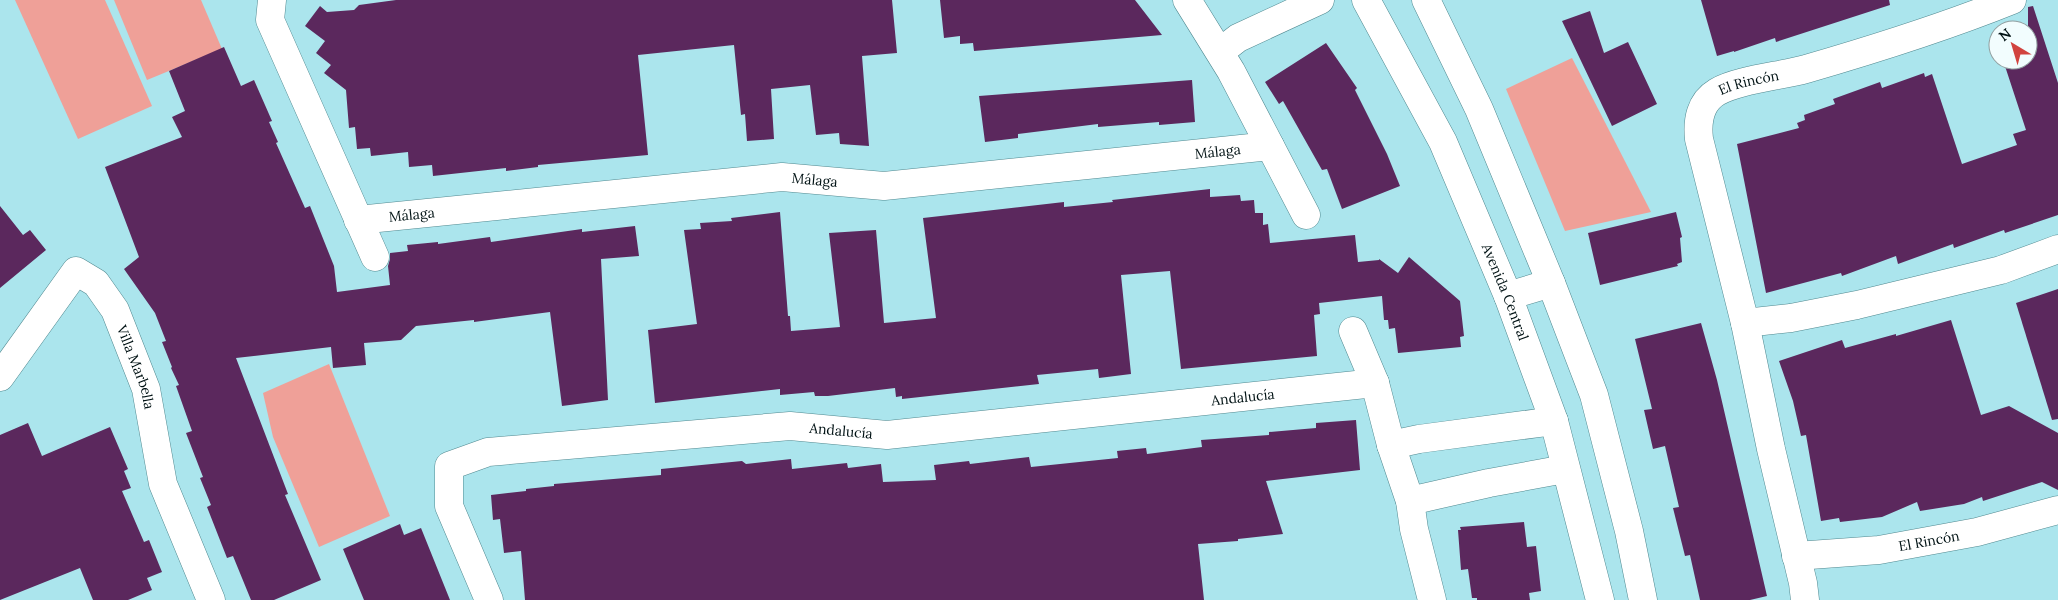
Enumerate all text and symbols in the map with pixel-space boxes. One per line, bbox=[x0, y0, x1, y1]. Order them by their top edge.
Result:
north arrow bbox=[1988, 20, 2038, 70]
text: N bbox=[1995, 24, 2015, 45]
street label: El Rincón bbox=[1715, 66, 1781, 99]
street label: Málaga bbox=[1194, 140, 1242, 163]
street label: Málaga bbox=[791, 169, 838, 191]
street label: Málaga bbox=[388, 203, 436, 226]
street label: Avenida Central bbox=[1477, 240, 1533, 343]
street label: Villa Marbella bbox=[113, 322, 158, 411]
street label: Andalucía bbox=[1209, 385, 1275, 410]
street label: Andalucía bbox=[808, 419, 874, 443]
street label: El Rincón bbox=[1897, 526, 1961, 555]

